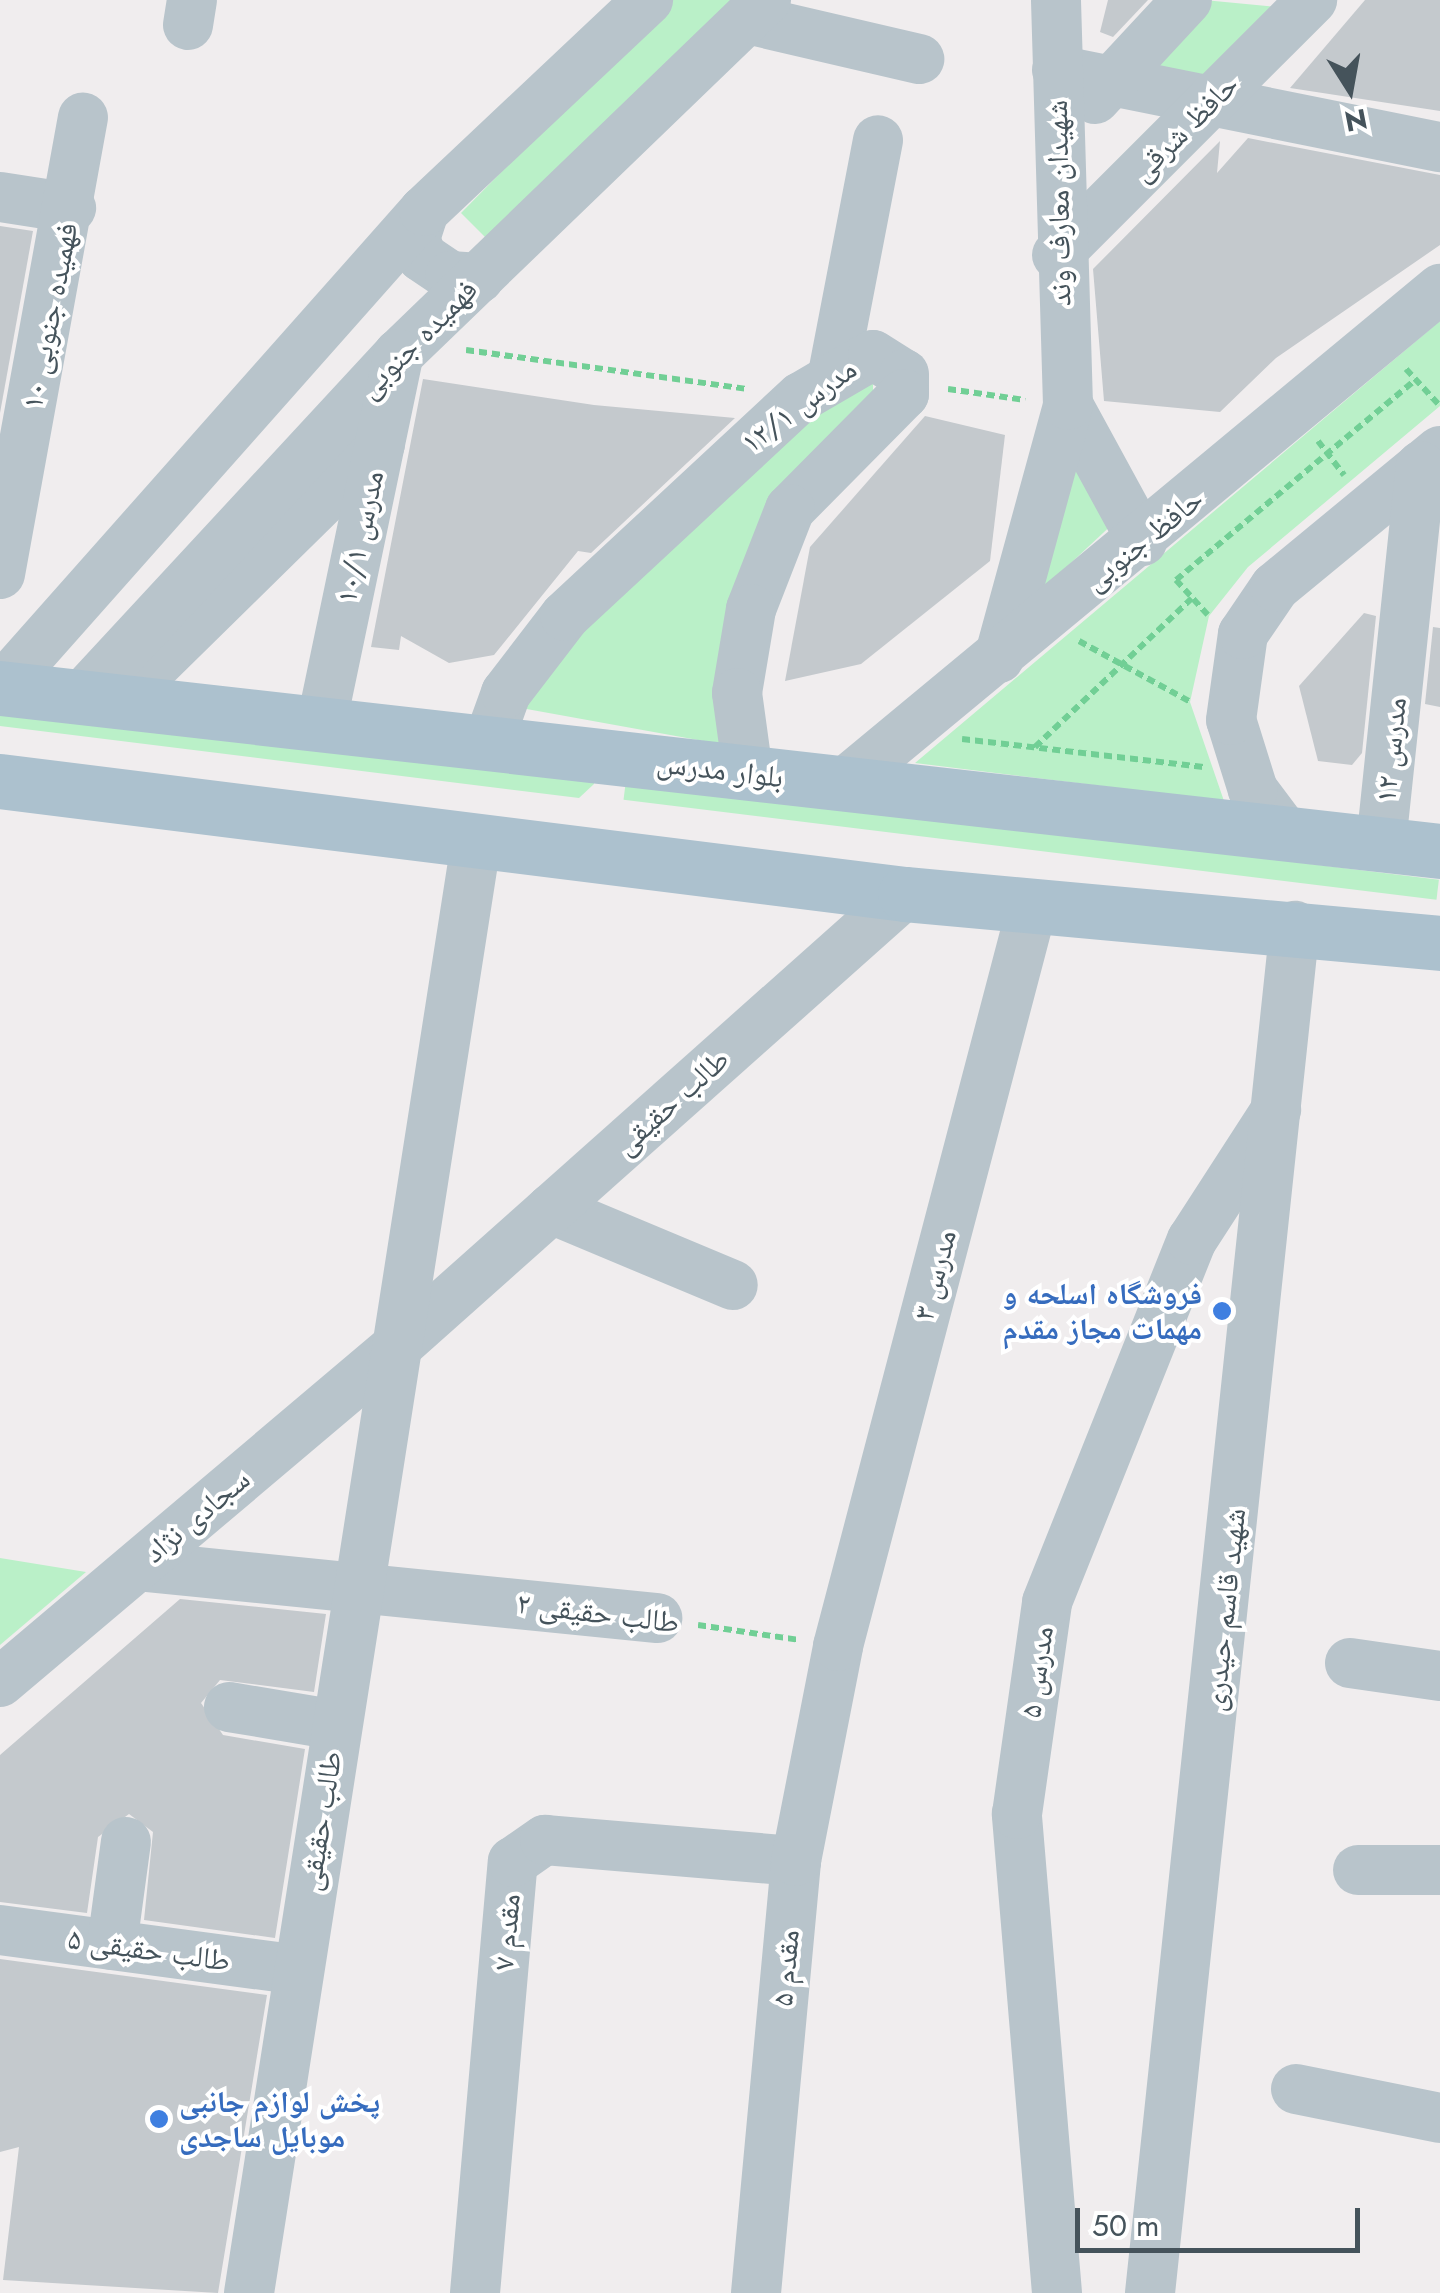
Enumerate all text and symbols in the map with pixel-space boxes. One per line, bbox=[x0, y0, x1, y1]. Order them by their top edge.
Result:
north arrow bbox=[1300, 40, 1400, 140]
street label: حافظ شرقی bbox=[1124, 67, 1246, 189]
text: N bbox=[1341, 98, 1371, 142]
street label: شهیدان معارف وند bbox=[1039, 100, 1079, 306]
street label: فهمیده جنوبی ۱۰ bbox=[14, 220, 86, 412]
street label: فهمیده جنوبی bbox=[351, 272, 485, 406]
street label: مدرس ۱۲/۱ bbox=[734, 351, 864, 461]
street label: مدرس ۱۰/۱ bbox=[328, 467, 392, 607]
street label: حافظ جنوبی bbox=[1077, 481, 1211, 599]
street label: مدرس ۱۲ bbox=[1368, 696, 1414, 804]
street label: بلوار مدرس bbox=[655, 744, 785, 796]
street label: طالب حقیقی bbox=[608, 1041, 736, 1163]
street label: مدرس ۳ bbox=[906, 1226, 964, 1324]
place label: فروشگاه اسلحه و مهمات مجاز مقدم bbox=[1003, 1276, 1202, 1346]
marker: فروشگاه اسلحه و مهمات مجاز مقدم bbox=[1211, 1300, 1233, 1322]
street label: سجادی نژاد bbox=[137, 1461, 257, 1571]
street label: شهید قاسم حیدری bbox=[1196, 1507, 1254, 1713]
street label: طالب حقیقی ۲ bbox=[515, 1585, 681, 1641]
street label: مدرس ۵ bbox=[1013, 1624, 1061, 1720]
street label: طالب حقیقی bbox=[292, 1749, 350, 1893]
street label: مقدم ۷ bbox=[486, 1892, 528, 1972]
street label: طالب حقیقی ۵ bbox=[66, 1921, 232, 1979]
street label: مقدم ۵ bbox=[765, 1928, 807, 2008]
place label: پخش لوازم جانبی موبایل ساجدی bbox=[179, 2084, 380, 2154]
marker: پخش لوازم جانبی موبایل ساجدی bbox=[148, 2108, 170, 2130]
scale bar bbox=[1080, 2188, 1365, 2250]
text: 50 m bbox=[1092, 2204, 1159, 2247]

